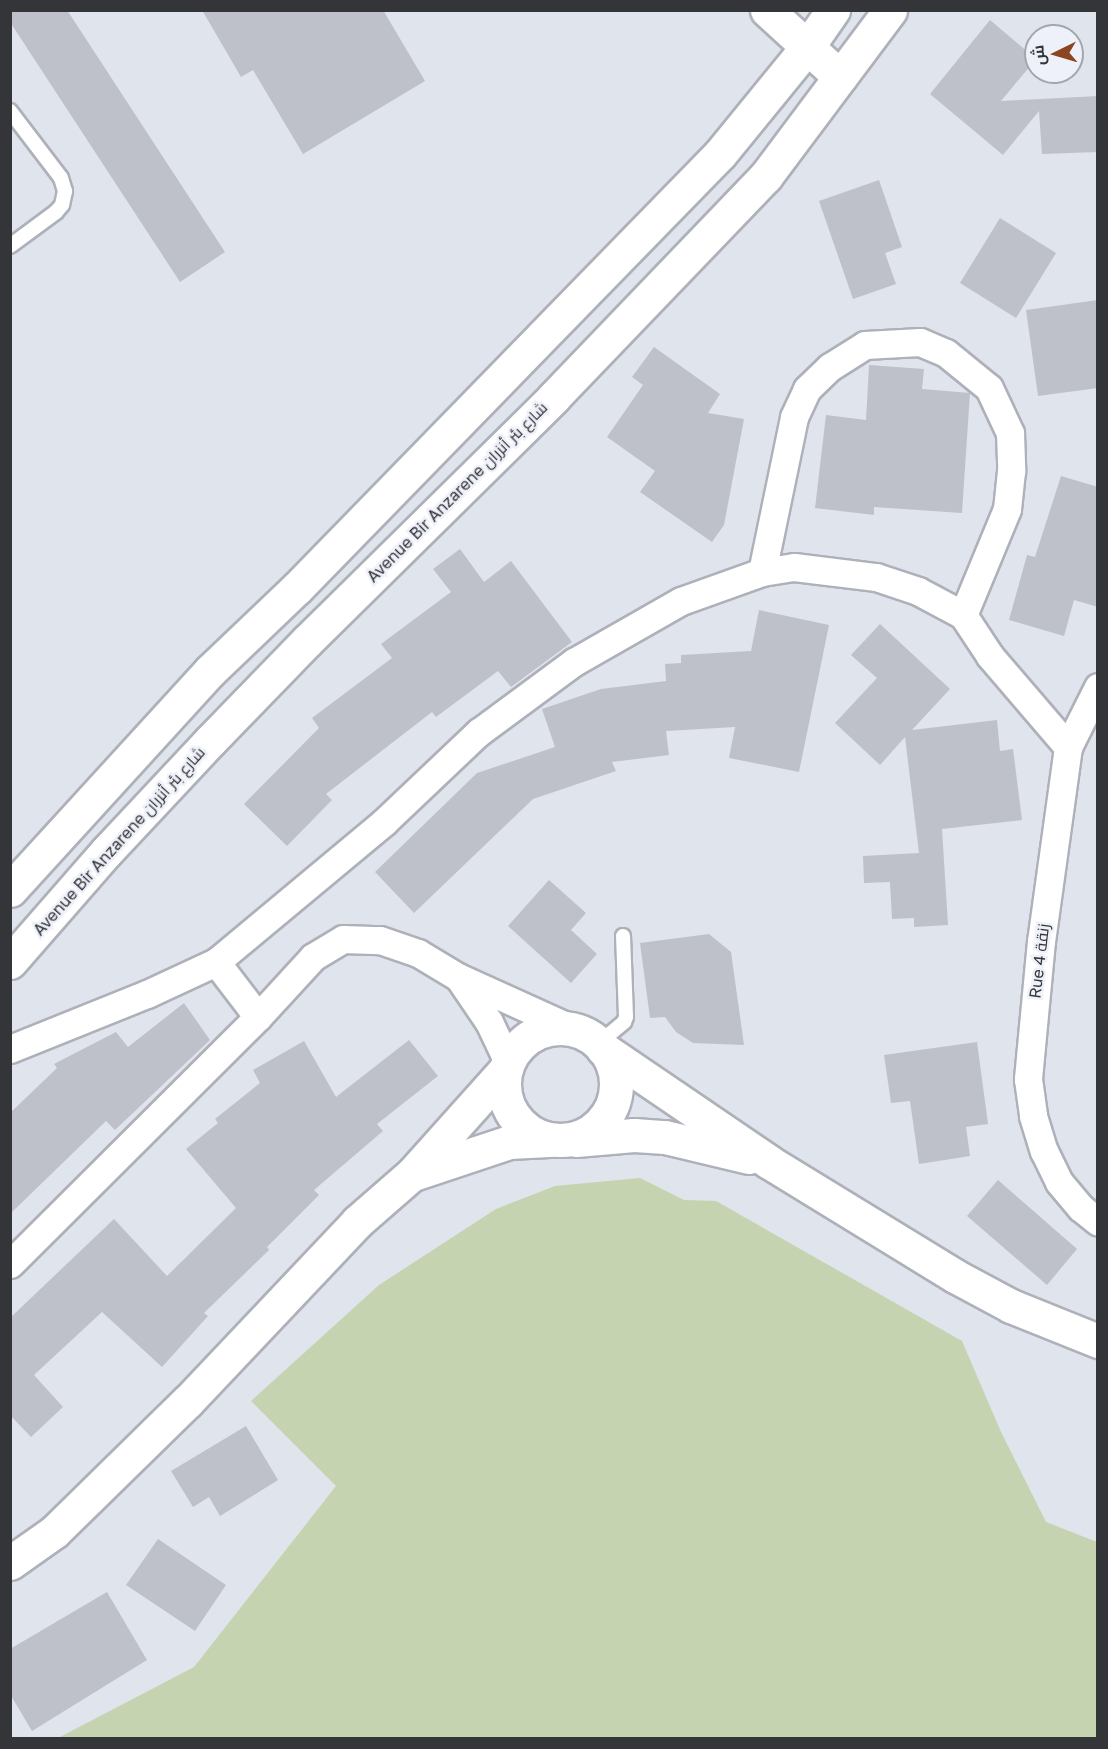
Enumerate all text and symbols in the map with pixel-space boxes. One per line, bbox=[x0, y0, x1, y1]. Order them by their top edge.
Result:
north arrow bbox=[1024, 24, 1084, 84]
text: ش bbox=[1027, 44, 1049, 66]
street label: Avenue Bir Anzarene شارع بئر أنزران bbox=[363, 398, 551, 586]
street label: Avenue Bir Anzarene شارع بئر أنزران bbox=[29, 743, 209, 939]
street label: Rue 4 زنقة bbox=[1025, 922, 1053, 1000]

